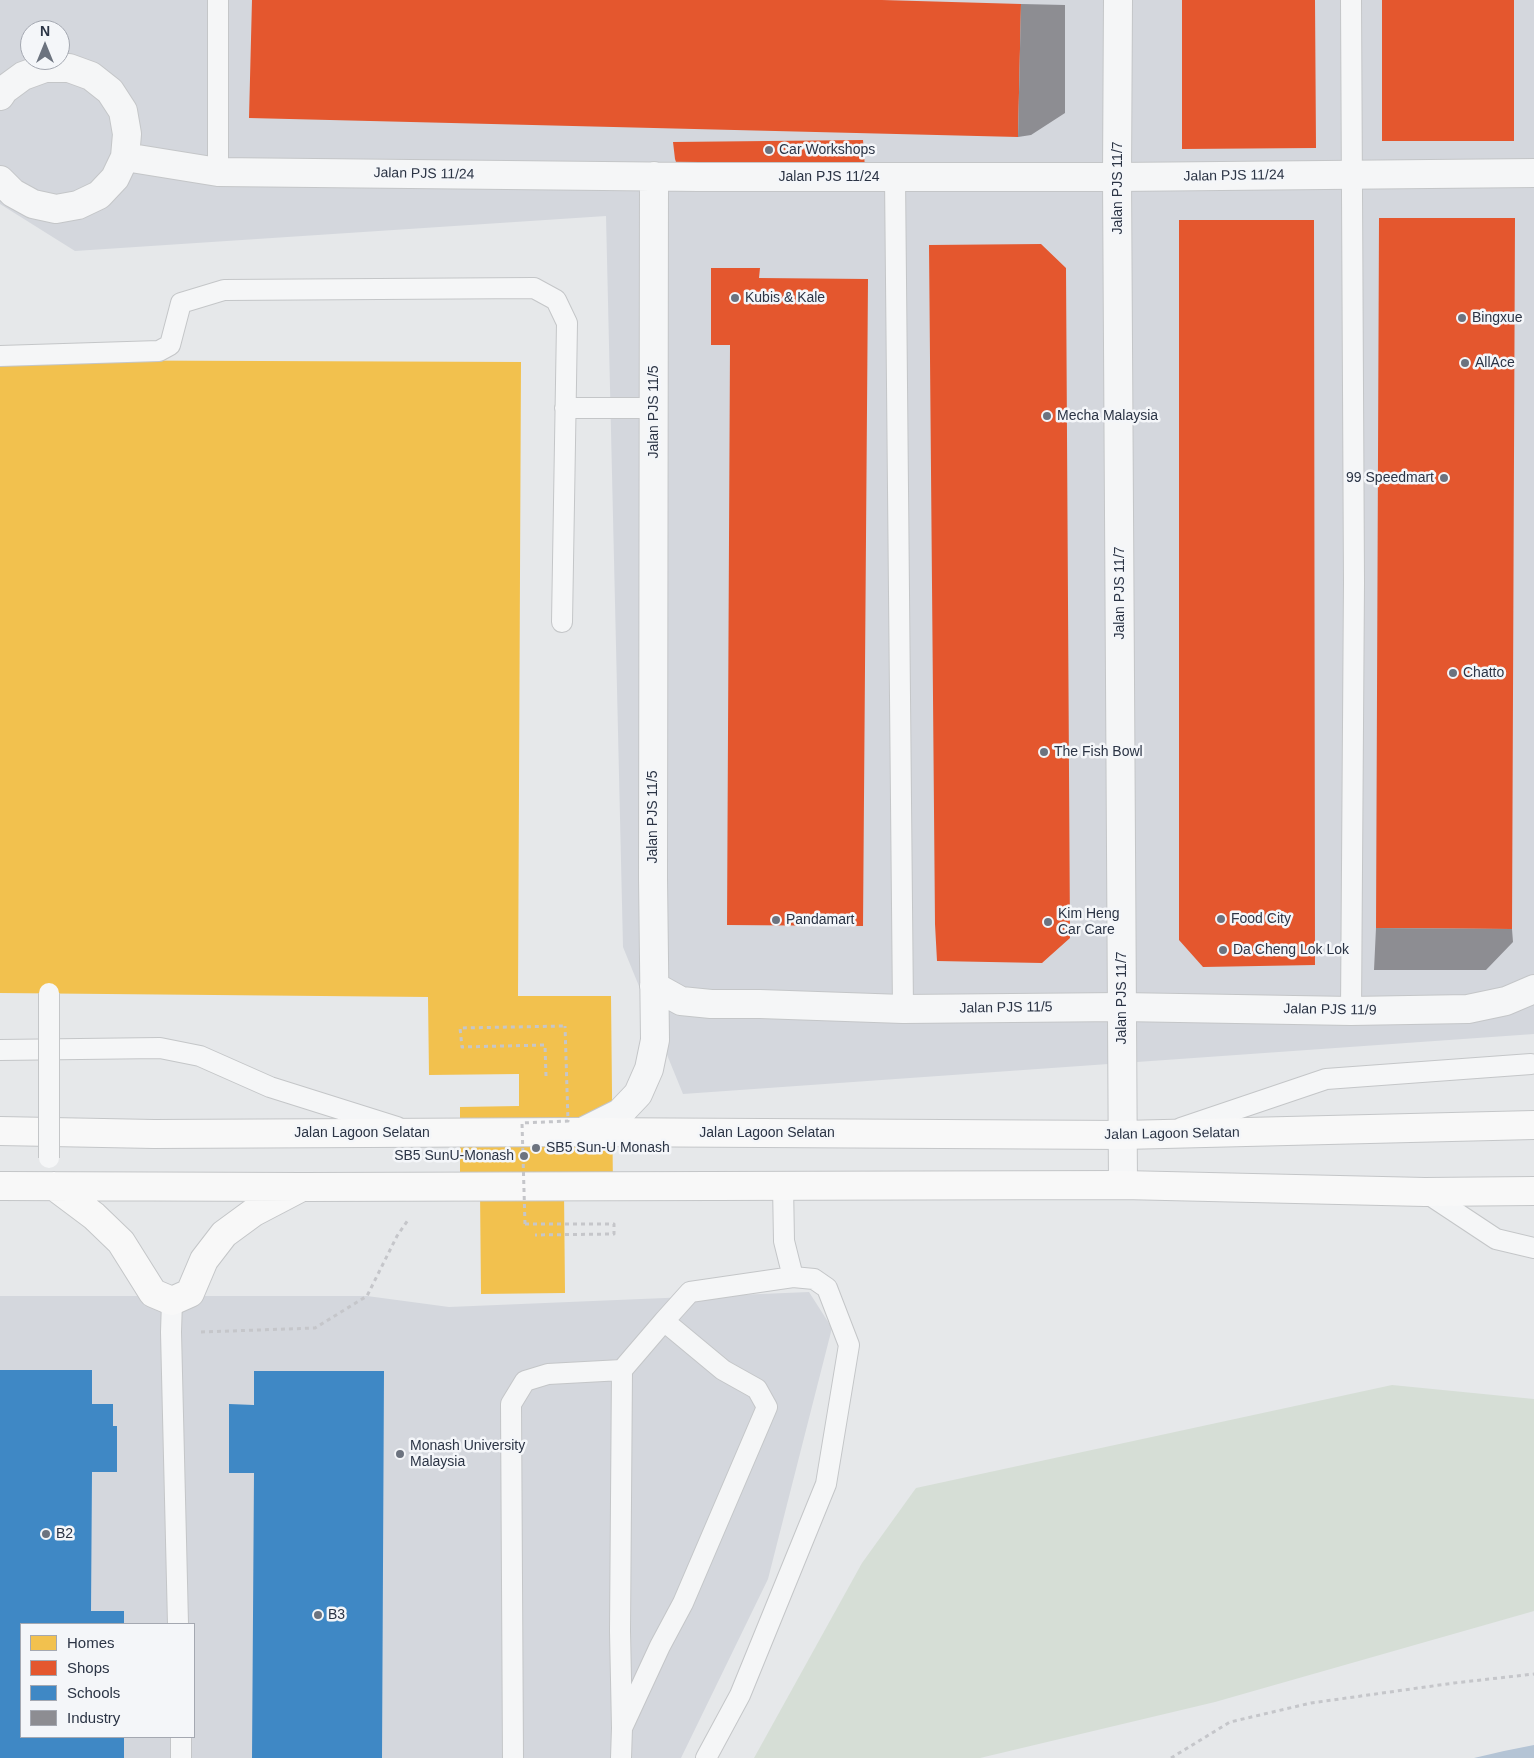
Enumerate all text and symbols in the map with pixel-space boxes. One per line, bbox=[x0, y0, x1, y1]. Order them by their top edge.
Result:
north arrow bbox=[20, 20, 70, 70]
text: N bbox=[40, 23, 50, 39]
street label: Jalan PJS 11/7 bbox=[1110, 141, 1126, 235]
place label: Car Workshops bbox=[779, 142, 875, 158]
marker: Car Workshops bbox=[763, 144, 775, 156]
street label: Jalan PJS 11/24 bbox=[373, 165, 475, 183]
street label: Jalan PJS 11/24 bbox=[1183, 167, 1285, 185]
street label: Jalan PJS 11/24 bbox=[779, 169, 879, 185]
place label: Kubis & Kale bbox=[745, 290, 825, 306]
marker: Kubis & Kale bbox=[729, 292, 741, 304]
place label: Bingxue bbox=[1472, 310, 1523, 326]
marker: Bingxue bbox=[1456, 312, 1468, 324]
place label: AllAce bbox=[1475, 355, 1515, 371]
marker: AllAce bbox=[1459, 357, 1471, 369]
street label: Jalan PJS 11/5 bbox=[646, 365, 662, 459]
place label: Mecha Malaysia bbox=[1057, 408, 1158, 424]
marker: Mecha Malaysia bbox=[1041, 410, 1053, 422]
place label: 99 Speedmart bbox=[1346, 470, 1434, 486]
marker: 99 Speedmart bbox=[1438, 472, 1450, 484]
street label: Jalan PJS 11/7 bbox=[1112, 546, 1128, 640]
place label: Chatto bbox=[1463, 665, 1504, 681]
marker: Chatto bbox=[1447, 667, 1459, 679]
place label: The Fish Bowl bbox=[1054, 744, 1143, 760]
marker: The Fish Bowl bbox=[1038, 746, 1050, 758]
street label: Jalan PJS 11/5 bbox=[645, 770, 661, 864]
place label: Kim Heng Car Care bbox=[1058, 906, 1119, 939]
place label: Food City bbox=[1231, 911, 1291, 927]
place label: Pandamart bbox=[786, 912, 854, 928]
marker: Food City bbox=[1215, 913, 1227, 925]
marker: Pandamart bbox=[770, 914, 782, 926]
marker: Kim Heng Car Care bbox=[1042, 916, 1054, 928]
place label: Da Cheng Lok Lok bbox=[1233, 942, 1349, 958]
marker: Da Cheng Lok Lok bbox=[1217, 944, 1229, 956]
street label: Jalan PJS 11/7 bbox=[1114, 951, 1130, 1045]
street label: Jalan PJS 11/5 bbox=[959, 999, 1053, 1017]
street label: Jalan PJS 11/9 bbox=[1283, 1001, 1377, 1019]
street label: Jalan Lagoon Selatan bbox=[1104, 1124, 1240, 1144]
street label: Jalan Lagoon Selatan bbox=[294, 1125, 430, 1141]
street label: Jalan Lagoon Selatan bbox=[699, 1125, 835, 1141]
place label: SB5 Sun-U Monash bbox=[546, 1140, 670, 1156]
marker: SB5 Sun-U Monash bbox=[530, 1142, 542, 1154]
place label: SB5 SunU-Monash bbox=[394, 1148, 514, 1164]
marker: SB5 SunU-Monash bbox=[518, 1150, 530, 1162]
place label: Monash University Malaysia bbox=[410, 1438, 525, 1470]
marker: Monash University Malaysia bbox=[394, 1448, 406, 1460]
place label: B2 bbox=[56, 1526, 73, 1542]
marker: B2 bbox=[40, 1528, 52, 1540]
place label: B3 bbox=[328, 1607, 345, 1623]
marker: B3 bbox=[312, 1609, 324, 1621]
legend bbox=[20, 1623, 195, 1738]
text: Homes bbox=[67, 1634, 115, 1651]
text: Shops bbox=[67, 1659, 110, 1676]
text: Schools bbox=[67, 1684, 120, 1701]
text: Industry bbox=[67, 1709, 120, 1726]

